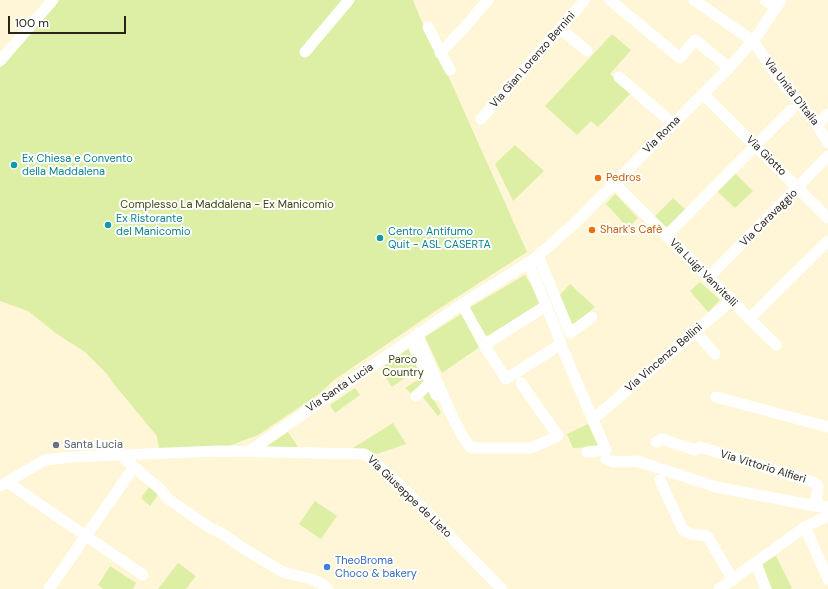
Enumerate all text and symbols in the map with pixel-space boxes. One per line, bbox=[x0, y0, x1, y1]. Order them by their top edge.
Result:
scale bar bbox=[10, 8, 128, 34]
street label: Via Gian Lorenzo Bernini bbox=[488, 9, 578, 111]
text: 100 m bbox=[15, 15, 49, 31]
street label: Via Unità D'Italia bbox=[761, 56, 821, 128]
street label: Via Roma bbox=[641, 114, 683, 156]
street label: Via Giotto bbox=[743, 133, 789, 179]
place label: Ex Chiesa e Convento della Maddalena bbox=[22, 152, 133, 178]
marker: Ex Chiesa e Convento della Maddalena bbox=[9, 160, 19, 170]
place label: Pedros bbox=[606, 171, 641, 185]
marker: Pedros bbox=[593, 173, 603, 183]
street label: Via Caravaggio bbox=[738, 187, 800, 249]
park label: Complesso La Maddalena - Ex Manicomio bbox=[120, 198, 334, 212]
place label: Ex Ristorante del Manicomio bbox=[116, 212, 190, 238]
marker: Ex Ristorante del Manicomio bbox=[103, 220, 113, 230]
place label: Shark's Cafè bbox=[600, 223, 662, 237]
place label: Centro Antifumo Quit - ASL CASERTA bbox=[388, 225, 491, 251]
marker: Shark's Cafè bbox=[587, 225, 597, 235]
marker: Centro Antifumo Quit - ASL CASERTA bbox=[375, 233, 385, 243]
street label: Via Luigi Vanvitelli bbox=[666, 236, 740, 310]
street label: Via Vincenzo Bellini bbox=[623, 321, 705, 395]
park label: Parco Country bbox=[382, 353, 424, 379]
street label: Via Santa Lucia bbox=[304, 361, 376, 415]
place label: Santa Lucia bbox=[64, 438, 123, 452]
marker: Santa Lucia bbox=[51, 440, 61, 450]
street label: Via Vittorio Alfieri bbox=[719, 448, 807, 486]
street label: Via Giuseppe de Lieto bbox=[364, 453, 454, 541]
place label: TheoBroma Choco & bakery bbox=[335, 554, 417, 580]
marker: TheoBroma Choco & bakery bbox=[322, 562, 332, 572]

